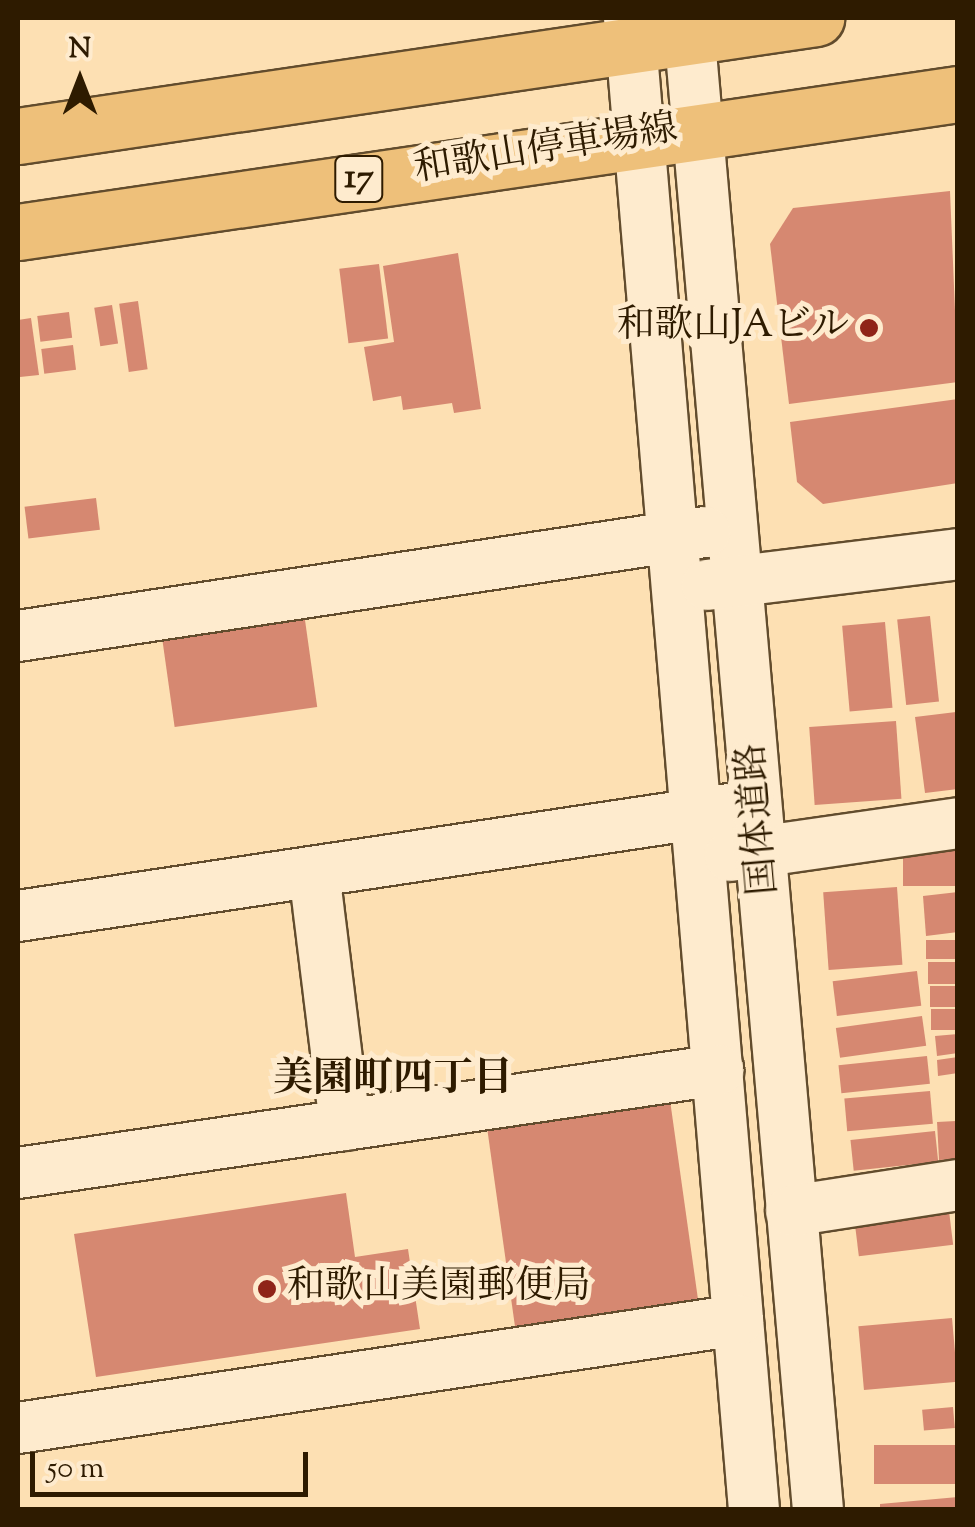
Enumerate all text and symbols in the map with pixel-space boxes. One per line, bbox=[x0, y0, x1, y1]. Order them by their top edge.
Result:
north arrow bbox=[30, 30, 130, 130]
text: N bbox=[69, 30, 91, 70]
street label: 和歌山停車場線 bbox=[411, 108, 681, 194]
road number: 17 bbox=[334, 149, 384, 209]
place label: 和歌山JAビル bbox=[617, 305, 849, 351]
marker: 和歌山JAビル bbox=[858, 317, 880, 339]
street label: 国体道路 bbox=[731, 741, 789, 897]
district label: 美園町四丁目 bbox=[273, 1057, 513, 1105]
place label: 和歌山美園郵便局 bbox=[287, 1266, 591, 1312]
marker: 和歌山美園郵便局 bbox=[256, 1278, 278, 1300]
scale bar bbox=[35, 1432, 312, 1494]
text: 50 m bbox=[47, 1448, 104, 1491]

